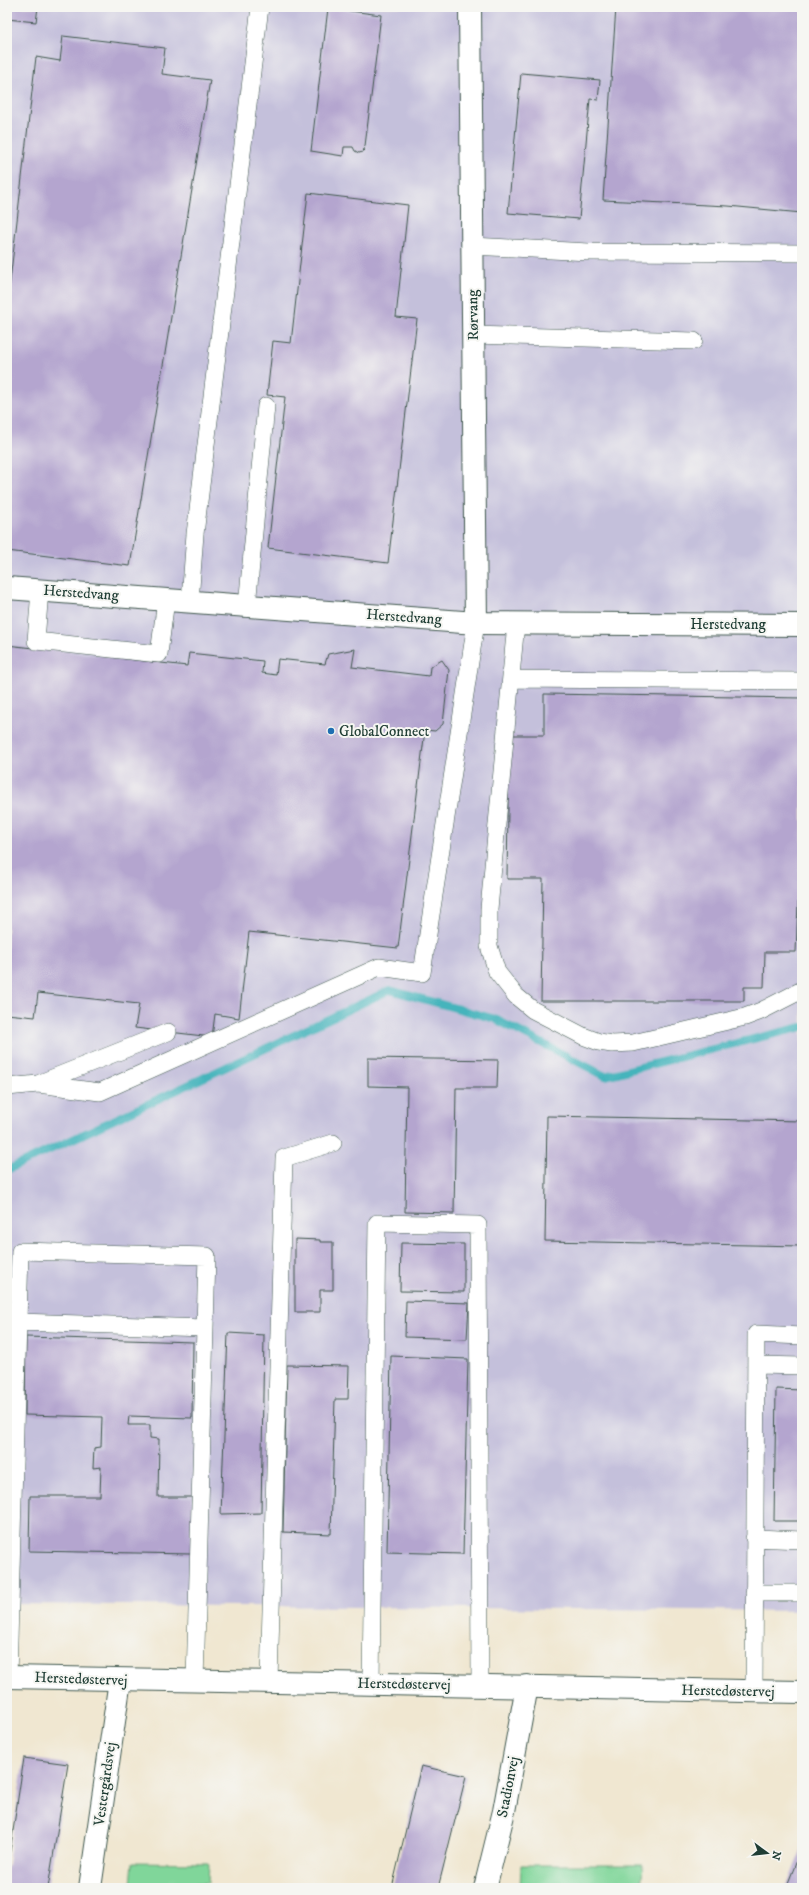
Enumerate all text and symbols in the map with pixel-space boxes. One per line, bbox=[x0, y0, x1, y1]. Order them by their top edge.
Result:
street label: Rørvang bbox=[463, 289, 483, 341]
street label: Herstedvang bbox=[43, 581, 120, 605]
street label: Herstedvang bbox=[366, 605, 443, 629]
street label: Herstedvang bbox=[690, 615, 767, 634]
place label: GlobalConnect bbox=[339, 722, 430, 741]
marker: GlobalConnect bbox=[326, 726, 336, 736]
street label: Herstedøstervej bbox=[34, 1668, 128, 1690]
street label: Herstedøstervej bbox=[357, 1674, 451, 1694]
street label: Herstedøstervej bbox=[681, 1681, 775, 1701]
street label: Vestergårdsvej bbox=[90, 1741, 120, 1828]
street label: Stadionvej bbox=[493, 1755, 523, 1819]
north arrow bbox=[747, 1833, 787, 1873]
text: N bbox=[768, 1849, 784, 1862]

